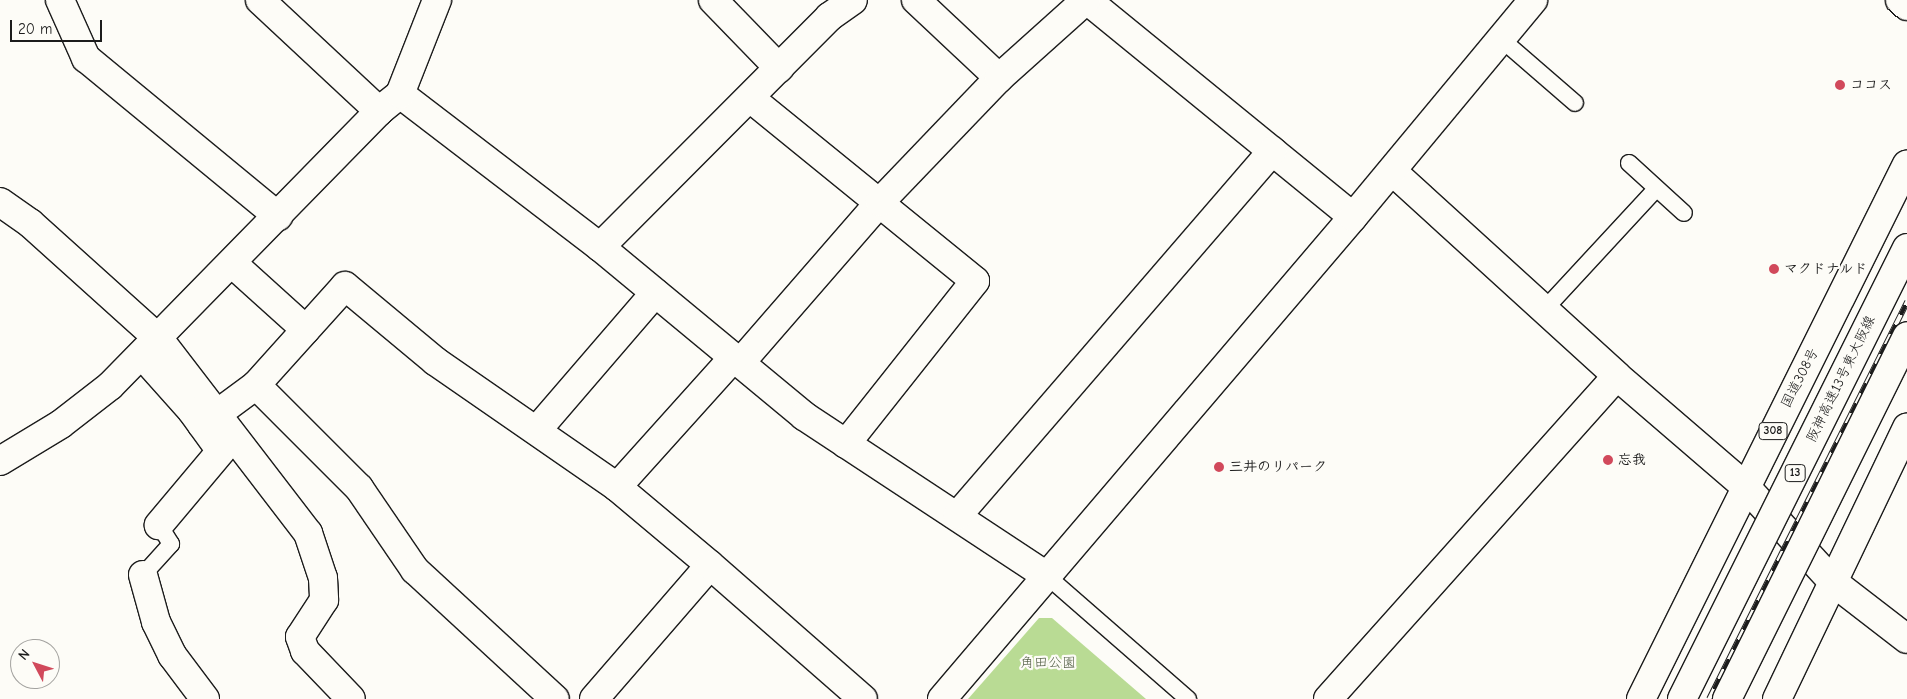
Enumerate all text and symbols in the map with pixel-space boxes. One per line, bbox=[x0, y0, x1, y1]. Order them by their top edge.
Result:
scale bar bbox=[12, 10, 105, 42]
text: 20 m bbox=[18, 20, 52, 38]
place label: ココス bbox=[1850, 77, 1892, 93]
marker: ココス bbox=[1834, 79, 1846, 91]
place label: マクドナルド bbox=[1784, 261, 1868, 277]
marker: マクドナルド bbox=[1768, 263, 1780, 275]
street label: 阪神高速13号東大阪線 bbox=[1803, 313, 1879, 445]
street label: 国道308号 bbox=[1778, 345, 1822, 411]
road number: 308 bbox=[1758, 422, 1788, 441]
place label: 忘我 bbox=[1618, 452, 1646, 468]
marker: 忘我 bbox=[1602, 454, 1614, 466]
place label: 三井のリパーク bbox=[1229, 459, 1327, 475]
marker: 三井のリパーク bbox=[1213, 461, 1225, 473]
road number: 13 bbox=[1784, 463, 1806, 482]
north arrow bbox=[10, 639, 60, 689]
text: N bbox=[14, 646, 33, 664]
park label: 角田公園 bbox=[1020, 655, 1076, 671]

